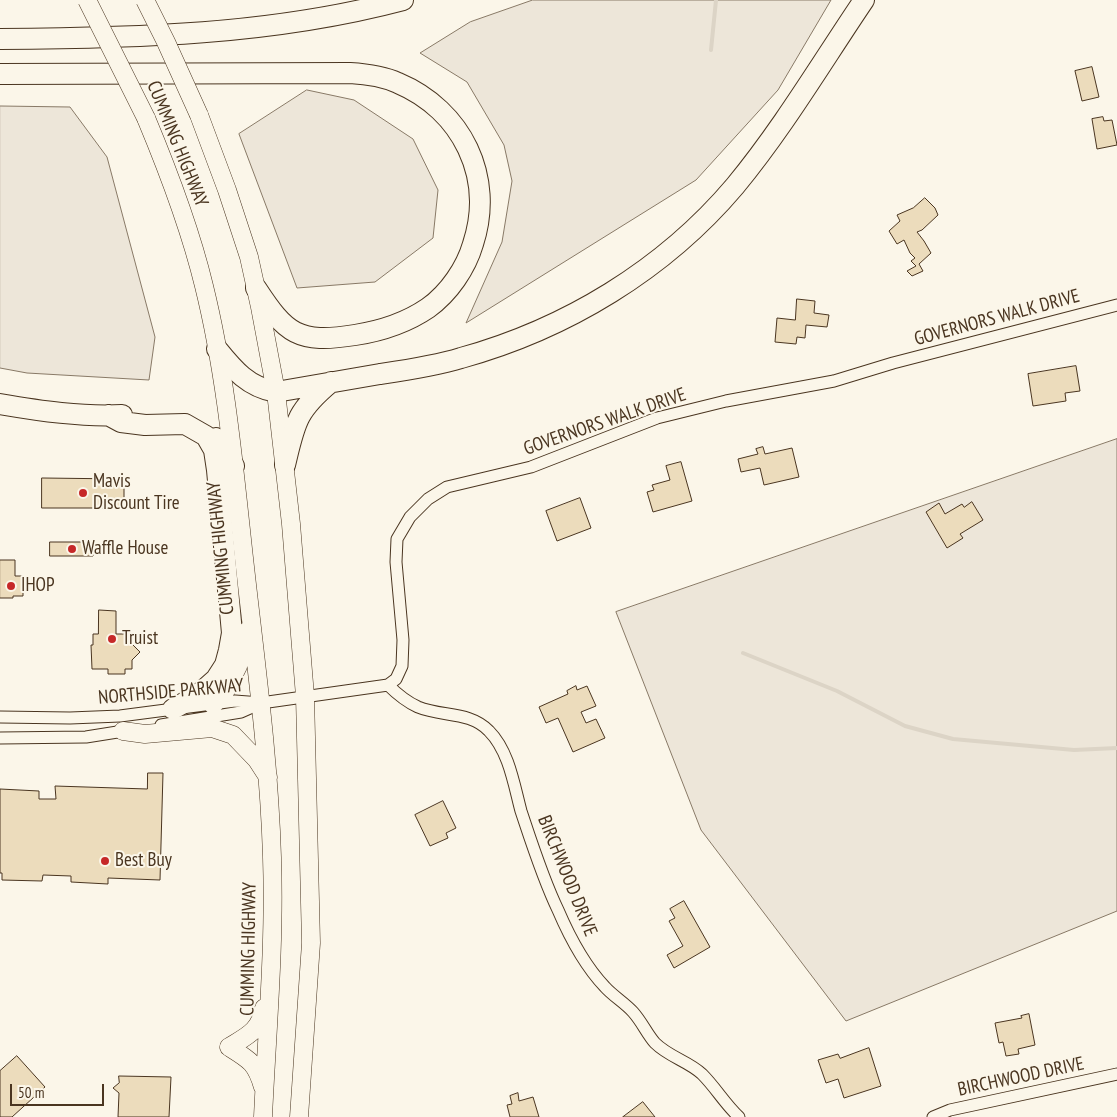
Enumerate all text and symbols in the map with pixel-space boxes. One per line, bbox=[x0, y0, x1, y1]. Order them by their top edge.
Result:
street label: CUMMING HIGHWAY bbox=[141, 78, 213, 210]
street label: GOVERNORS WALK DRIVE bbox=[912, 285, 1082, 351]
street label: GOVERNORS WALK DRIVE bbox=[521, 383, 689, 461]
place label: Mavis Discount Tire bbox=[93, 471, 180, 515]
street label: CUMMING HIGHWAY bbox=[203, 480, 239, 616]
marker: Mavis Discount Tire bbox=[77, 487, 89, 499]
place label: Waffle House bbox=[82, 538, 168, 560]
marker: Waffle House bbox=[66, 543, 78, 555]
place label: IHOP bbox=[21, 575, 55, 597]
marker: IHOP bbox=[5, 580, 17, 592]
place label: Truist bbox=[122, 628, 158, 650]
marker: Truist bbox=[106, 633, 118, 645]
street label: NORTHSIDE PARKWAY bbox=[97, 674, 245, 710]
street label: BIRCHWOOD DRIVE bbox=[532, 812, 602, 940]
place label: Best Buy bbox=[115, 850, 172, 872]
marker: Best Buy bbox=[99, 855, 111, 867]
street label: CUMMING HIGHWAY bbox=[236, 882, 262, 1016]
street label: BIRCHWOOD DRIVE bbox=[956, 1052, 1086, 1102]
scale bar bbox=[12, 1074, 106, 1106]
text: 50 m bbox=[18, 1083, 44, 1102]

